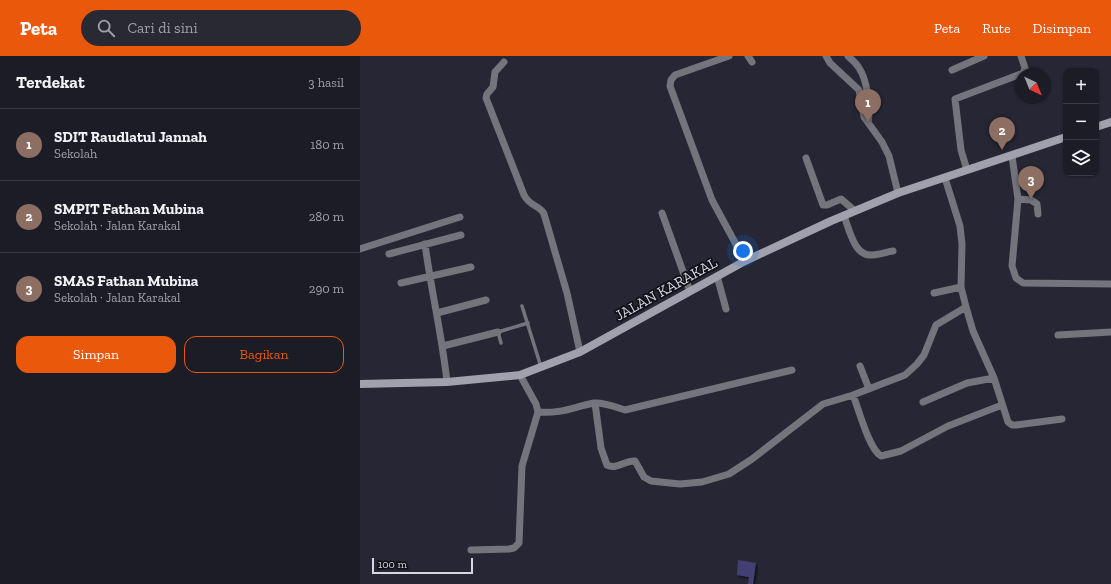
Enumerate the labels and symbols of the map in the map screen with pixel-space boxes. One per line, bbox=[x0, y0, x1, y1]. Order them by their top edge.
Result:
north arrow bbox=[1015, 68, 1051, 104]
pin: 1 bbox=[855, 89, 881, 122]
pin: 2 bbox=[989, 117, 1015, 150]
pin: 3 bbox=[1018, 166, 1044, 199]
your location bbox=[733, 241, 753, 261]
street label: JALAN KARAKAL bbox=[612, 253, 720, 325]
scale bar bbox=[372, 556, 473, 575]

